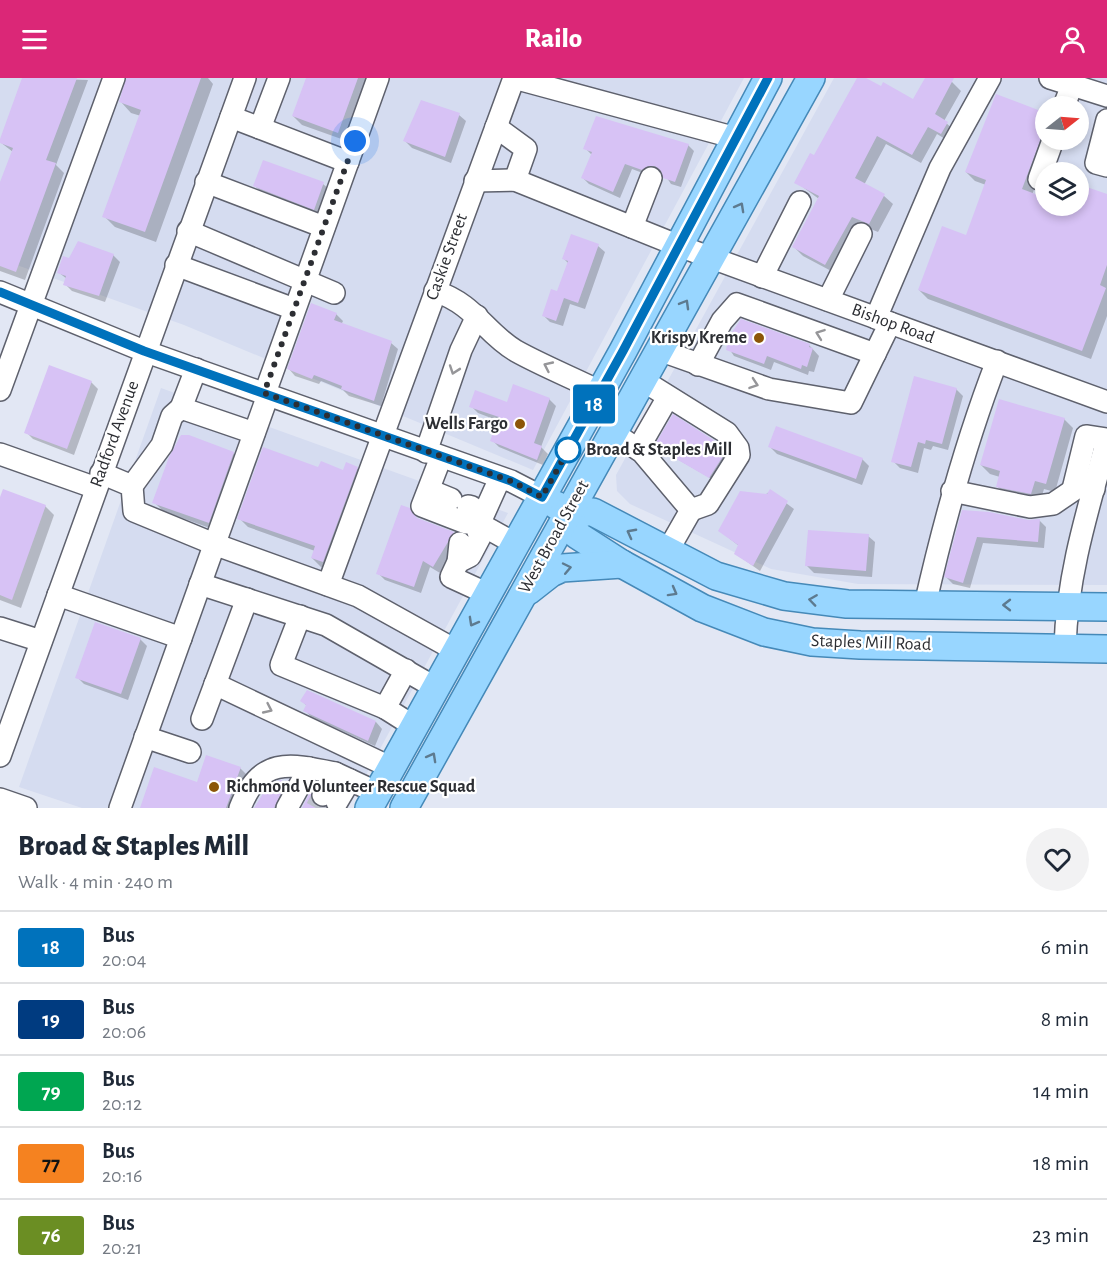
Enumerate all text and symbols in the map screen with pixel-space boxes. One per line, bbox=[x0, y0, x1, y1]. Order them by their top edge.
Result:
icon: menu bbox=[18, 23, 51, 56]
icon: person bbox=[1056, 23, 1089, 56]
text: Railo bbox=[525, 25, 582, 52]
north arrow bbox=[1035, 96, 1089, 150]
map controls bbox=[1035, 96, 1089, 216]
your location bbox=[340, 126, 370, 156]
button: layers bbox=[1035, 162, 1089, 216]
one-way arrow bbox=[733, 203, 744, 213]
street label: Caskie Street bbox=[423, 211, 471, 303]
one-way arrow bbox=[678, 300, 689, 310]
street label: Bishop Road bbox=[849, 301, 937, 347]
one-way arrow bbox=[815, 328, 826, 341]
place label: Krispy Kreme bbox=[651, 329, 747, 347]
marker: Krispy Kreme bbox=[752, 331, 766, 345]
one-way arrow bbox=[544, 361, 555, 373]
one-way arrow bbox=[449, 364, 462, 375]
one-way arrow bbox=[748, 376, 759, 389]
street label: Radford Avenue bbox=[87, 378, 143, 490]
line badge: 18 bbox=[567, 384, 621, 424]
text: 18 bbox=[585, 394, 603, 415]
place label: Wells Fargo bbox=[425, 415, 508, 433]
marker: Wells Fargo bbox=[513, 417, 527, 431]
marker: Broad & Staples Mill bbox=[555, 437, 581, 463]
place label: Broad & Staples Mill bbox=[586, 441, 732, 459]
street label: West Broad Street bbox=[516, 477, 593, 596]
one-way arrow bbox=[627, 529, 638, 540]
one-way arrow bbox=[561, 562, 571, 575]
one-way arrow bbox=[667, 585, 677, 596]
one-way arrow bbox=[808, 595, 817, 607]
one-way arrow bbox=[1003, 599, 1012, 611]
one-way arrow bbox=[469, 616, 480, 626]
street label: Staples Mill Road bbox=[811, 632, 931, 654]
one-way arrow bbox=[261, 701, 272, 713]
one-way arrow bbox=[425, 753, 436, 763]
place label: Richmond Volunteer Rescue Squad bbox=[226, 778, 476, 796]
marker: Richmond Volunteer Rescue Squad bbox=[207, 780, 221, 794]
button: heart bbox=[1026, 828, 1089, 891]
text: Broad & Staples Mill bbox=[18, 833, 249, 861]
text: Walk · 4 min · 240 m bbox=[18, 872, 173, 892]
text: Bus bbox=[102, 924, 135, 946]
text: 6 min bbox=[1041, 936, 1089, 958]
text: 18 bbox=[42, 937, 60, 958]
text: 20:04 bbox=[102, 950, 146, 970]
text: Bus bbox=[102, 996, 135, 1018]
text: 8 min bbox=[1041, 1008, 1089, 1030]
text: 19 bbox=[42, 1009, 60, 1030]
text: 20:06 bbox=[102, 1022, 146, 1042]
text: Bus bbox=[102, 1068, 135, 1090]
text: 14 min bbox=[1033, 1080, 1089, 1102]
text: 79 bbox=[41, 1081, 61, 1102]
text: 20:12 bbox=[102, 1094, 142, 1114]
text: Bus bbox=[102, 1140, 135, 1162]
text: 18 min bbox=[1033, 1152, 1089, 1174]
text: 77 bbox=[42, 1153, 60, 1174]
text: 20:16 bbox=[102, 1166, 143, 1186]
text: Bus bbox=[102, 1212, 135, 1234]
text: 23 min bbox=[1032, 1224, 1089, 1246]
text: 76 bbox=[41, 1225, 61, 1246]
text: 20:21 bbox=[102, 1238, 142, 1258]

